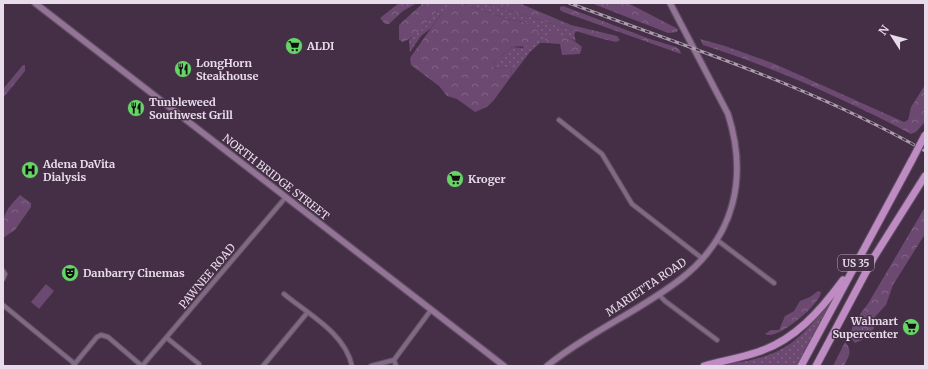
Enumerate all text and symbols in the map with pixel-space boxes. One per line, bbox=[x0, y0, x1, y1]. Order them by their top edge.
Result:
north arrow bbox=[872, 16, 912, 56]
text: N bbox=[876, 22, 892, 38]
supermarket icon: ALDI bbox=[284, 36, 304, 56]
place label: ALDI bbox=[306, 39, 334, 53]
place label: LongHorn Steakhouse bbox=[196, 56, 258, 83]
restaurant icon: LongHorn Steakhouse bbox=[173, 59, 193, 79]
place label: Tunbleweed Southwest Grill bbox=[149, 95, 233, 122]
restaurant icon: Tunbleweed Southwest Grill bbox=[126, 98, 146, 118]
street label: NORTH BRIDGE STREET bbox=[220, 131, 332, 223]
place label: Adena DaVita Dialysis bbox=[42, 157, 115, 184]
hospital icon: Adena DaVita Dialysis bbox=[20, 160, 40, 180]
supermarket icon: Kroger bbox=[445, 169, 465, 189]
place label: Kroger bbox=[468, 172, 506, 186]
street label: PAWNEE ROAD bbox=[176, 241, 238, 311]
street label: MARIETTA ROAD bbox=[603, 255, 689, 319]
road number: US 35 bbox=[838, 255, 874, 271]
theatre icon: Danbarry Cinemas bbox=[60, 263, 80, 283]
place label: Danbarry Cinemas bbox=[83, 266, 185, 280]
place label: Walmart Supercenter bbox=[833, 314, 899, 341]
supermarket icon: Walmart Supercenter bbox=[901, 317, 921, 337]

